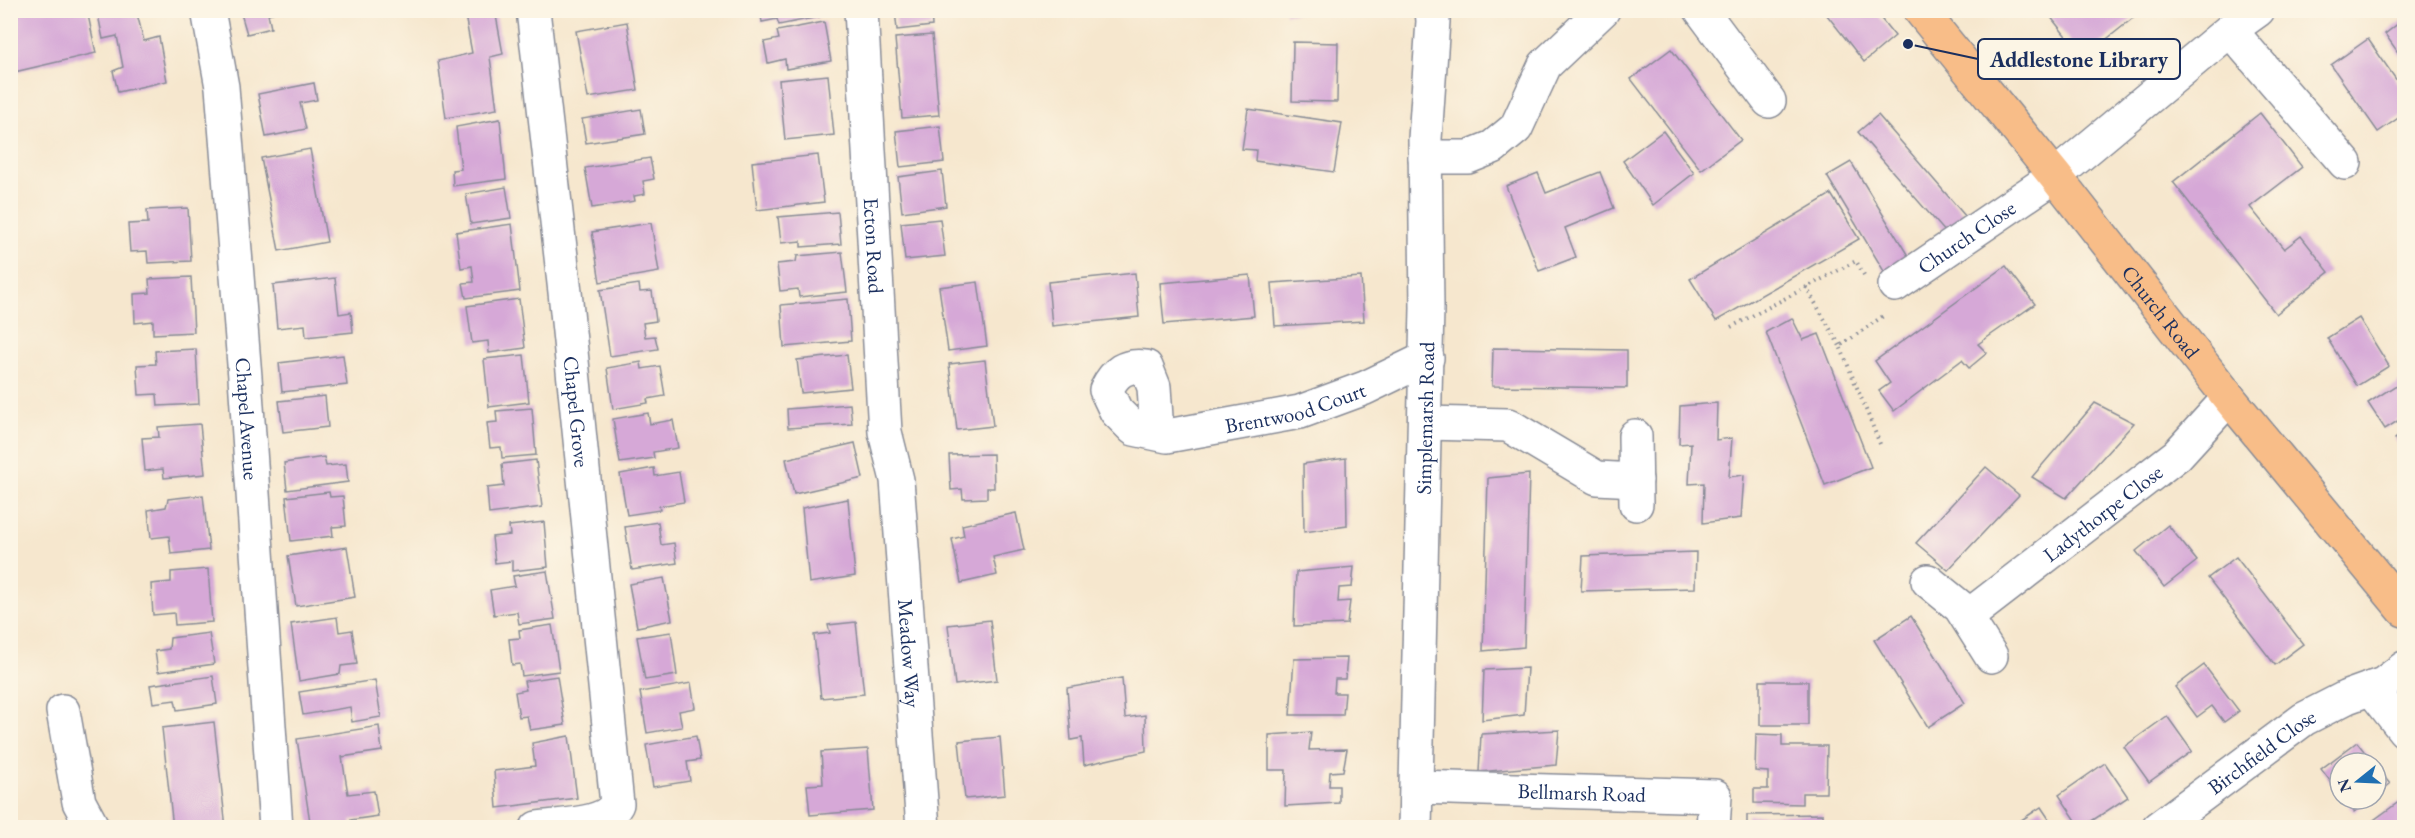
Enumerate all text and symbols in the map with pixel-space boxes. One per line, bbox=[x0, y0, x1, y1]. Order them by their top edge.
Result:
callout: Addlestone Library bbox=[1978, 39, 2180, 79]
text: Addlestone Library bbox=[1989, 45, 2169, 74]
street label: Church Close bbox=[1912, 194, 2020, 279]
street label: Ecton Road bbox=[858, 197, 891, 295]
street label: Church Road bbox=[2116, 259, 2206, 364]
street label: Simplemarsh Road bbox=[1409, 341, 1440, 495]
street label: Chapel Grove bbox=[558, 355, 596, 469]
street label: Chapel Avenue bbox=[230, 356, 266, 481]
street label: Brentwood Court bbox=[1223, 375, 1370, 439]
street label: Ladythorpe Close bbox=[2037, 458, 2168, 567]
street label: Meadow Way bbox=[892, 598, 928, 709]
street label: Birchfield Close bbox=[2202, 702, 2320, 800]
north arrow bbox=[2328, 751, 2388, 811]
text: N bbox=[2332, 776, 2356, 795]
street label: Bellmarsh Road bbox=[1517, 777, 1647, 807]

